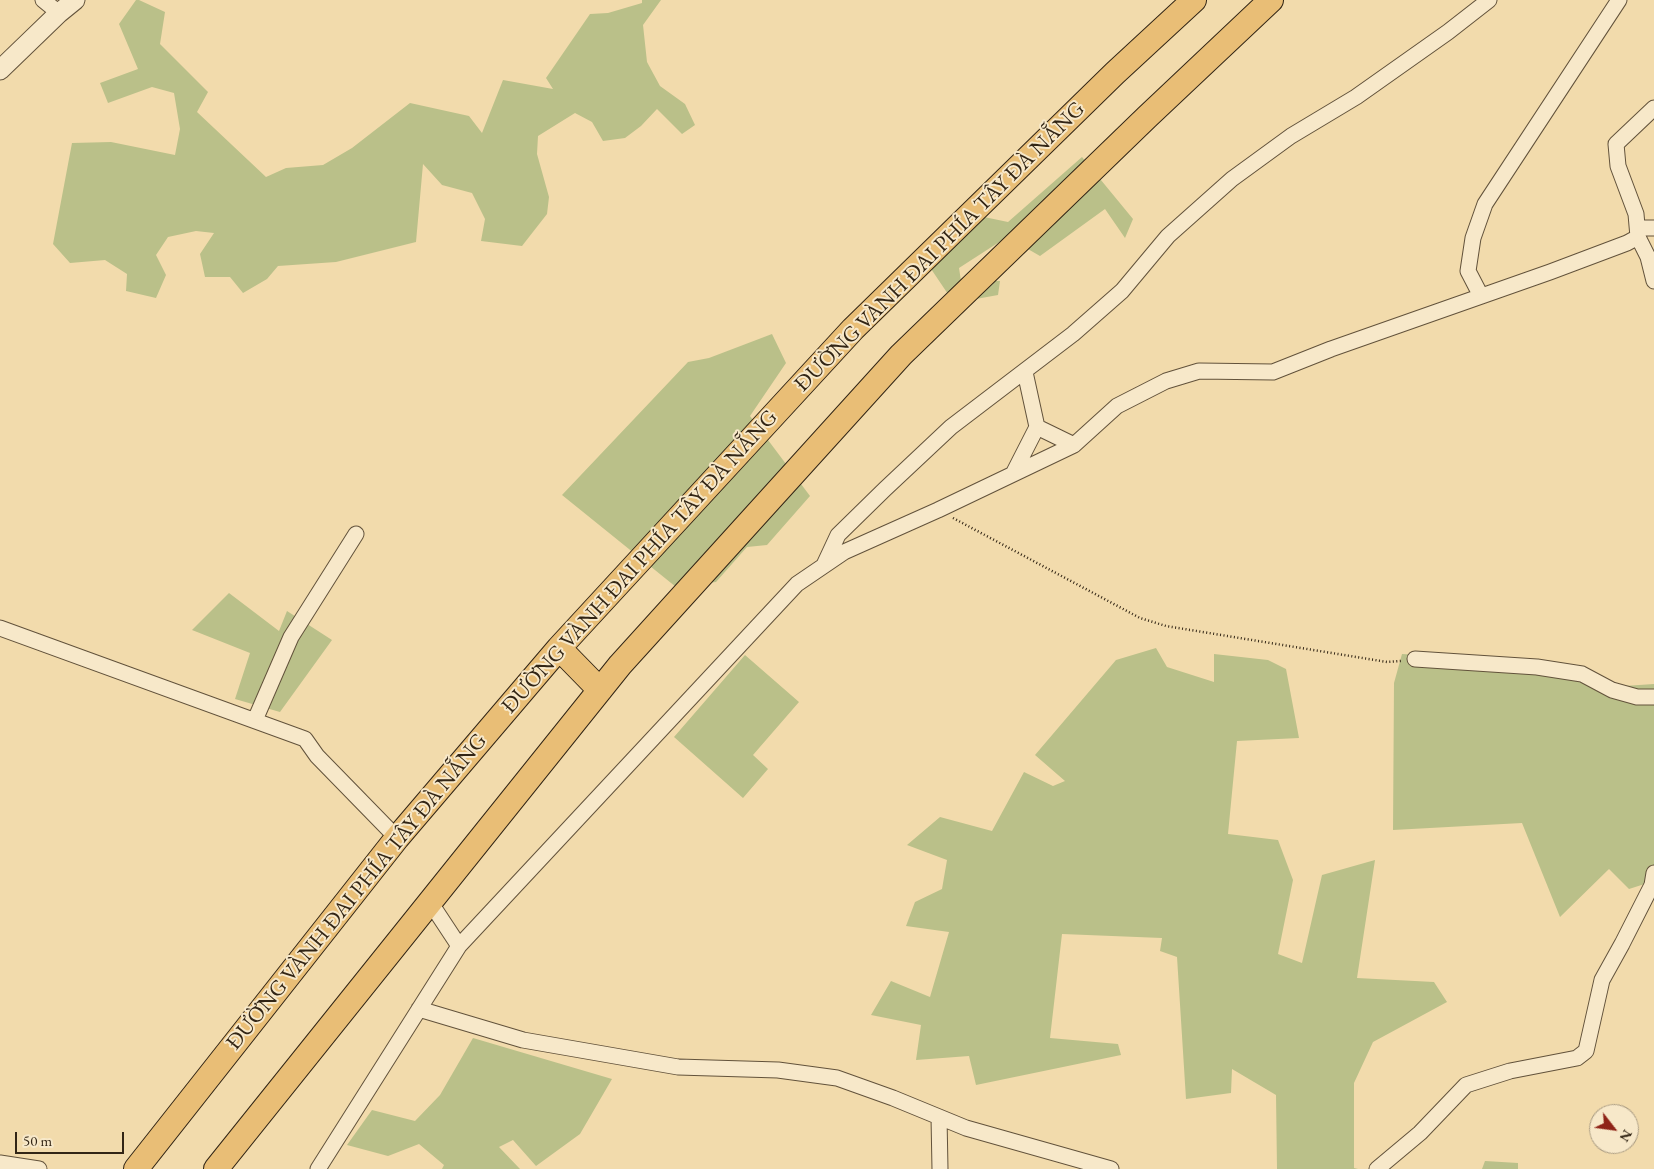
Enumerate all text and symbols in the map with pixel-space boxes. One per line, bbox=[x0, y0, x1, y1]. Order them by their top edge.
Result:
street label: ĐƯỜNG VÀNH ĐAI PHÍA TÂY ĐÀ NẴNG bbox=[789, 96, 1091, 398]
street label: ĐƯỜNG VÀNH ĐAI PHÍA TÂY ĐÀ NẴNG bbox=[497, 405, 783, 719]
street label: ĐƯỜNG VÀNH ĐAI PHÍA TÂY ĐÀ NẴNG bbox=[221, 728, 493, 1056]
north arrow bbox=[1589, 1104, 1639, 1154]
scale bar bbox=[18, 1122, 126, 1154]
text: N bbox=[1616, 1127, 1637, 1145]
text: 50 m bbox=[23, 1131, 52, 1150]

